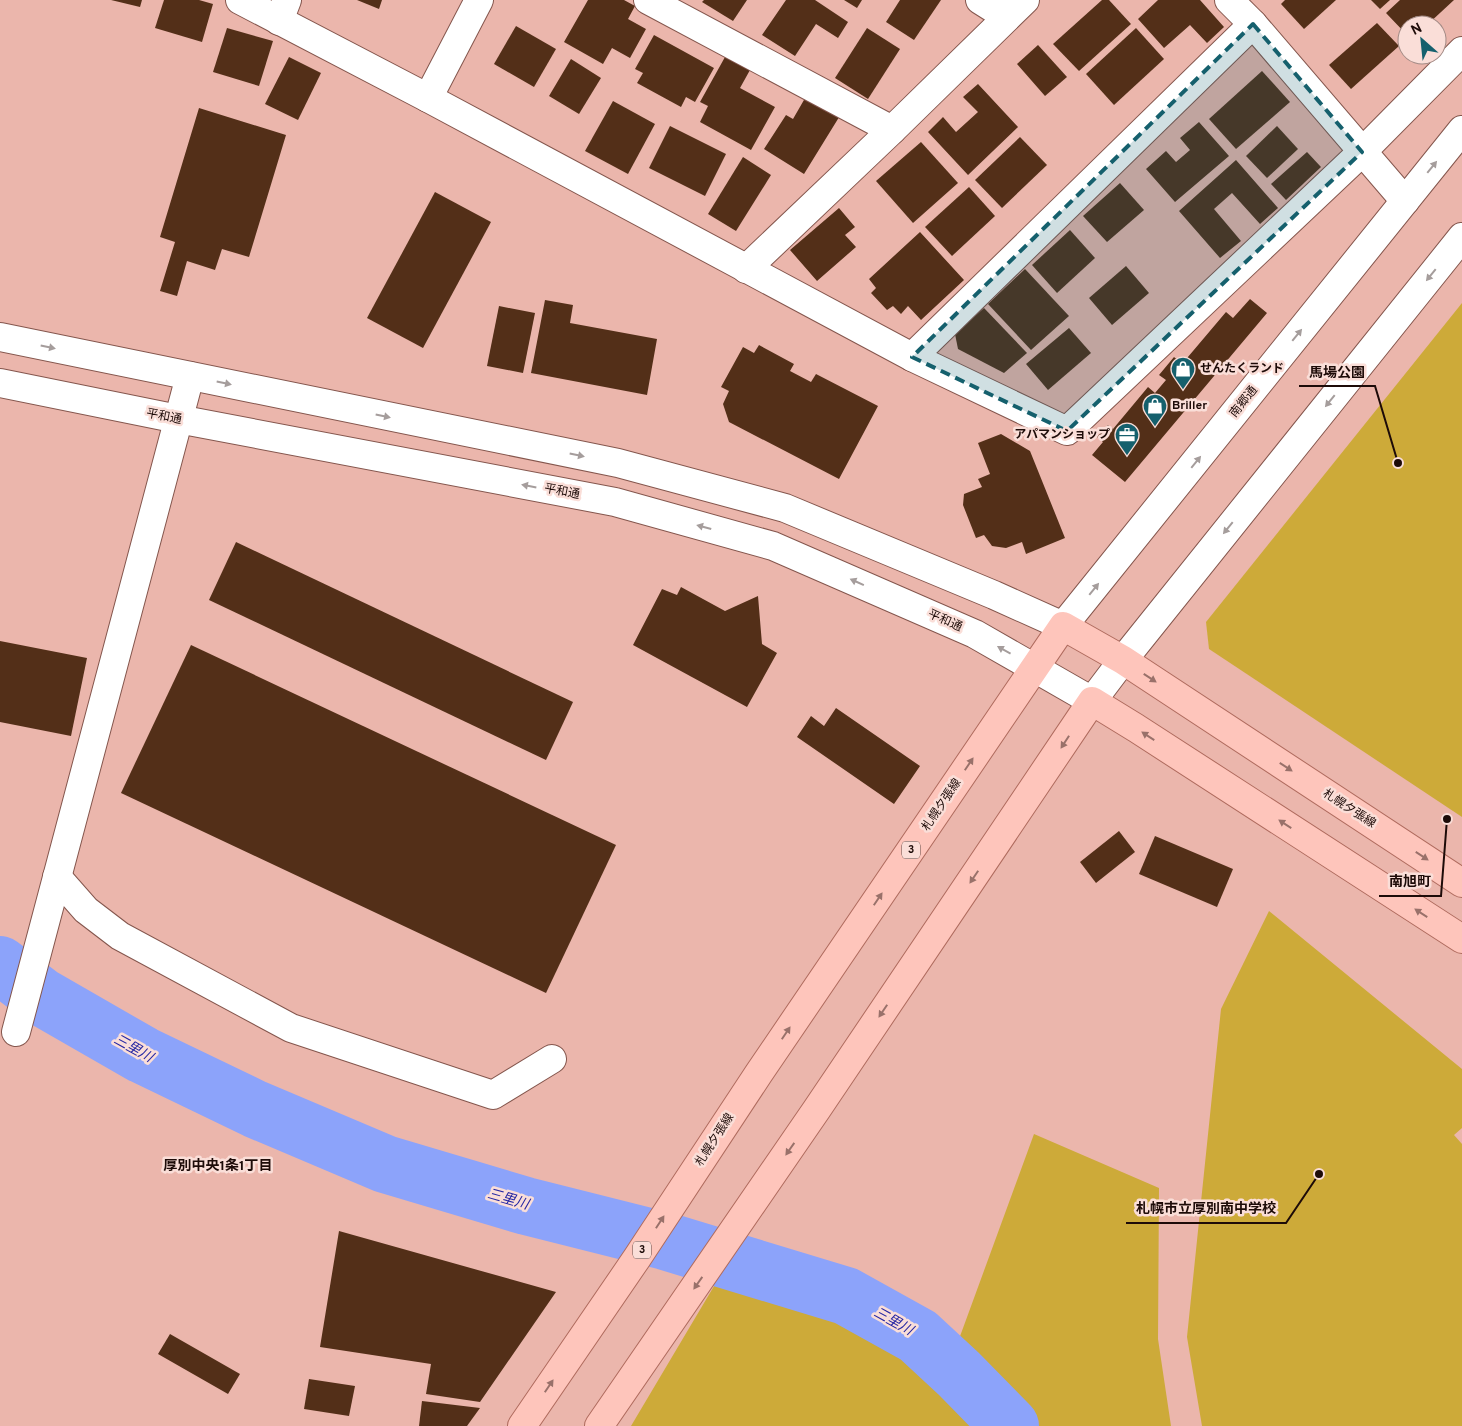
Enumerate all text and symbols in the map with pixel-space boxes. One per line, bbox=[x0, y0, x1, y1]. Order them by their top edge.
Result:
north arrow bbox=[1397, 15, 1447, 65]
text: N bbox=[1408, 20, 1425, 40]
one-way arrow bbox=[1426, 161, 1437, 174]
one-way arrow bbox=[1426, 268, 1437, 281]
one-way arrow bbox=[1291, 329, 1302, 342]
one-way arrow bbox=[40, 343, 56, 351]
shop icon: せんたくランド bbox=[1170, 356, 1196, 390]
callout: 馬場公園 bbox=[1299, 357, 1375, 386]
place label: せんたくランド bbox=[1200, 361, 1284, 377]
text: 馬場公園 bbox=[1309, 365, 1365, 382]
one-way arrow bbox=[216, 379, 232, 387]
street label: 南郷通 bbox=[1226, 383, 1262, 421]
shop icon: Briller bbox=[1142, 393, 1168, 427]
one-way arrow bbox=[1324, 395, 1335, 408]
place label: Briller bbox=[1172, 398, 1207, 414]
street label: 平和通 bbox=[145, 406, 183, 428]
one-way arrow bbox=[376, 412, 392, 420]
office icon: アパマンショップ bbox=[1114, 422, 1140, 456]
place label: アパマンショップ bbox=[1014, 427, 1110, 443]
one-way arrow bbox=[569, 451, 584, 459]
one-way arrow bbox=[1190, 456, 1201, 469]
street label: 平和通 bbox=[543, 481, 581, 503]
one-way arrow bbox=[522, 482, 537, 490]
one-way arrow bbox=[1223, 521, 1234, 534]
one-way arrow bbox=[697, 523, 712, 531]
one-way arrow bbox=[850, 578, 864, 586]
one-way arrow bbox=[1088, 583, 1099, 596]
street label: 平和通 bbox=[925, 606, 965, 636]
one-way arrow bbox=[997, 646, 1011, 655]
one-way arrow bbox=[1144, 673, 1157, 682]
one-way arrow bbox=[1142, 731, 1155, 741]
one-way arrow bbox=[1060, 735, 1070, 748]
one-way arrow bbox=[964, 757, 974, 771]
one-way arrow bbox=[1279, 762, 1293, 772]
street label: 札幌夕張線 bbox=[919, 776, 965, 834]
street label: 札幌夕張線 bbox=[1319, 786, 1379, 832]
one-way arrow bbox=[1278, 820, 1291, 829]
road number: 3 bbox=[902, 842, 920, 858]
one-way arrow bbox=[1415, 852, 1428, 861]
callout: 南旭町 bbox=[1379, 867, 1441, 896]
one-way arrow bbox=[970, 870, 979, 883]
text: 南旭町 bbox=[1389, 874, 1431, 891]
one-way arrow bbox=[873, 892, 883, 905]
one-way arrow bbox=[1414, 908, 1428, 918]
one-way arrow bbox=[879, 1005, 888, 1018]
one-way arrow bbox=[782, 1026, 791, 1039]
water label: 三里川 bbox=[111, 1031, 157, 1068]
street label: 札幌夕張線 bbox=[692, 1110, 738, 1170]
one-way arrow bbox=[785, 1142, 795, 1156]
district label: 厚別中央1条1丁目 bbox=[163, 1157, 273, 1175]
water label: 三里川 bbox=[485, 1186, 532, 1215]
callout: 札幌市立厚別南中学校 bbox=[1126, 1194, 1286, 1223]
text: 札幌市立厚別南中学校 bbox=[1136, 1201, 1276, 1218]
one-way arrow bbox=[655, 1215, 665, 1229]
road number: 3 bbox=[633, 1242, 651, 1258]
one-way arrow bbox=[693, 1276, 703, 1290]
water label: 三里川 bbox=[871, 1304, 917, 1341]
one-way arrow bbox=[544, 1379, 554, 1392]

